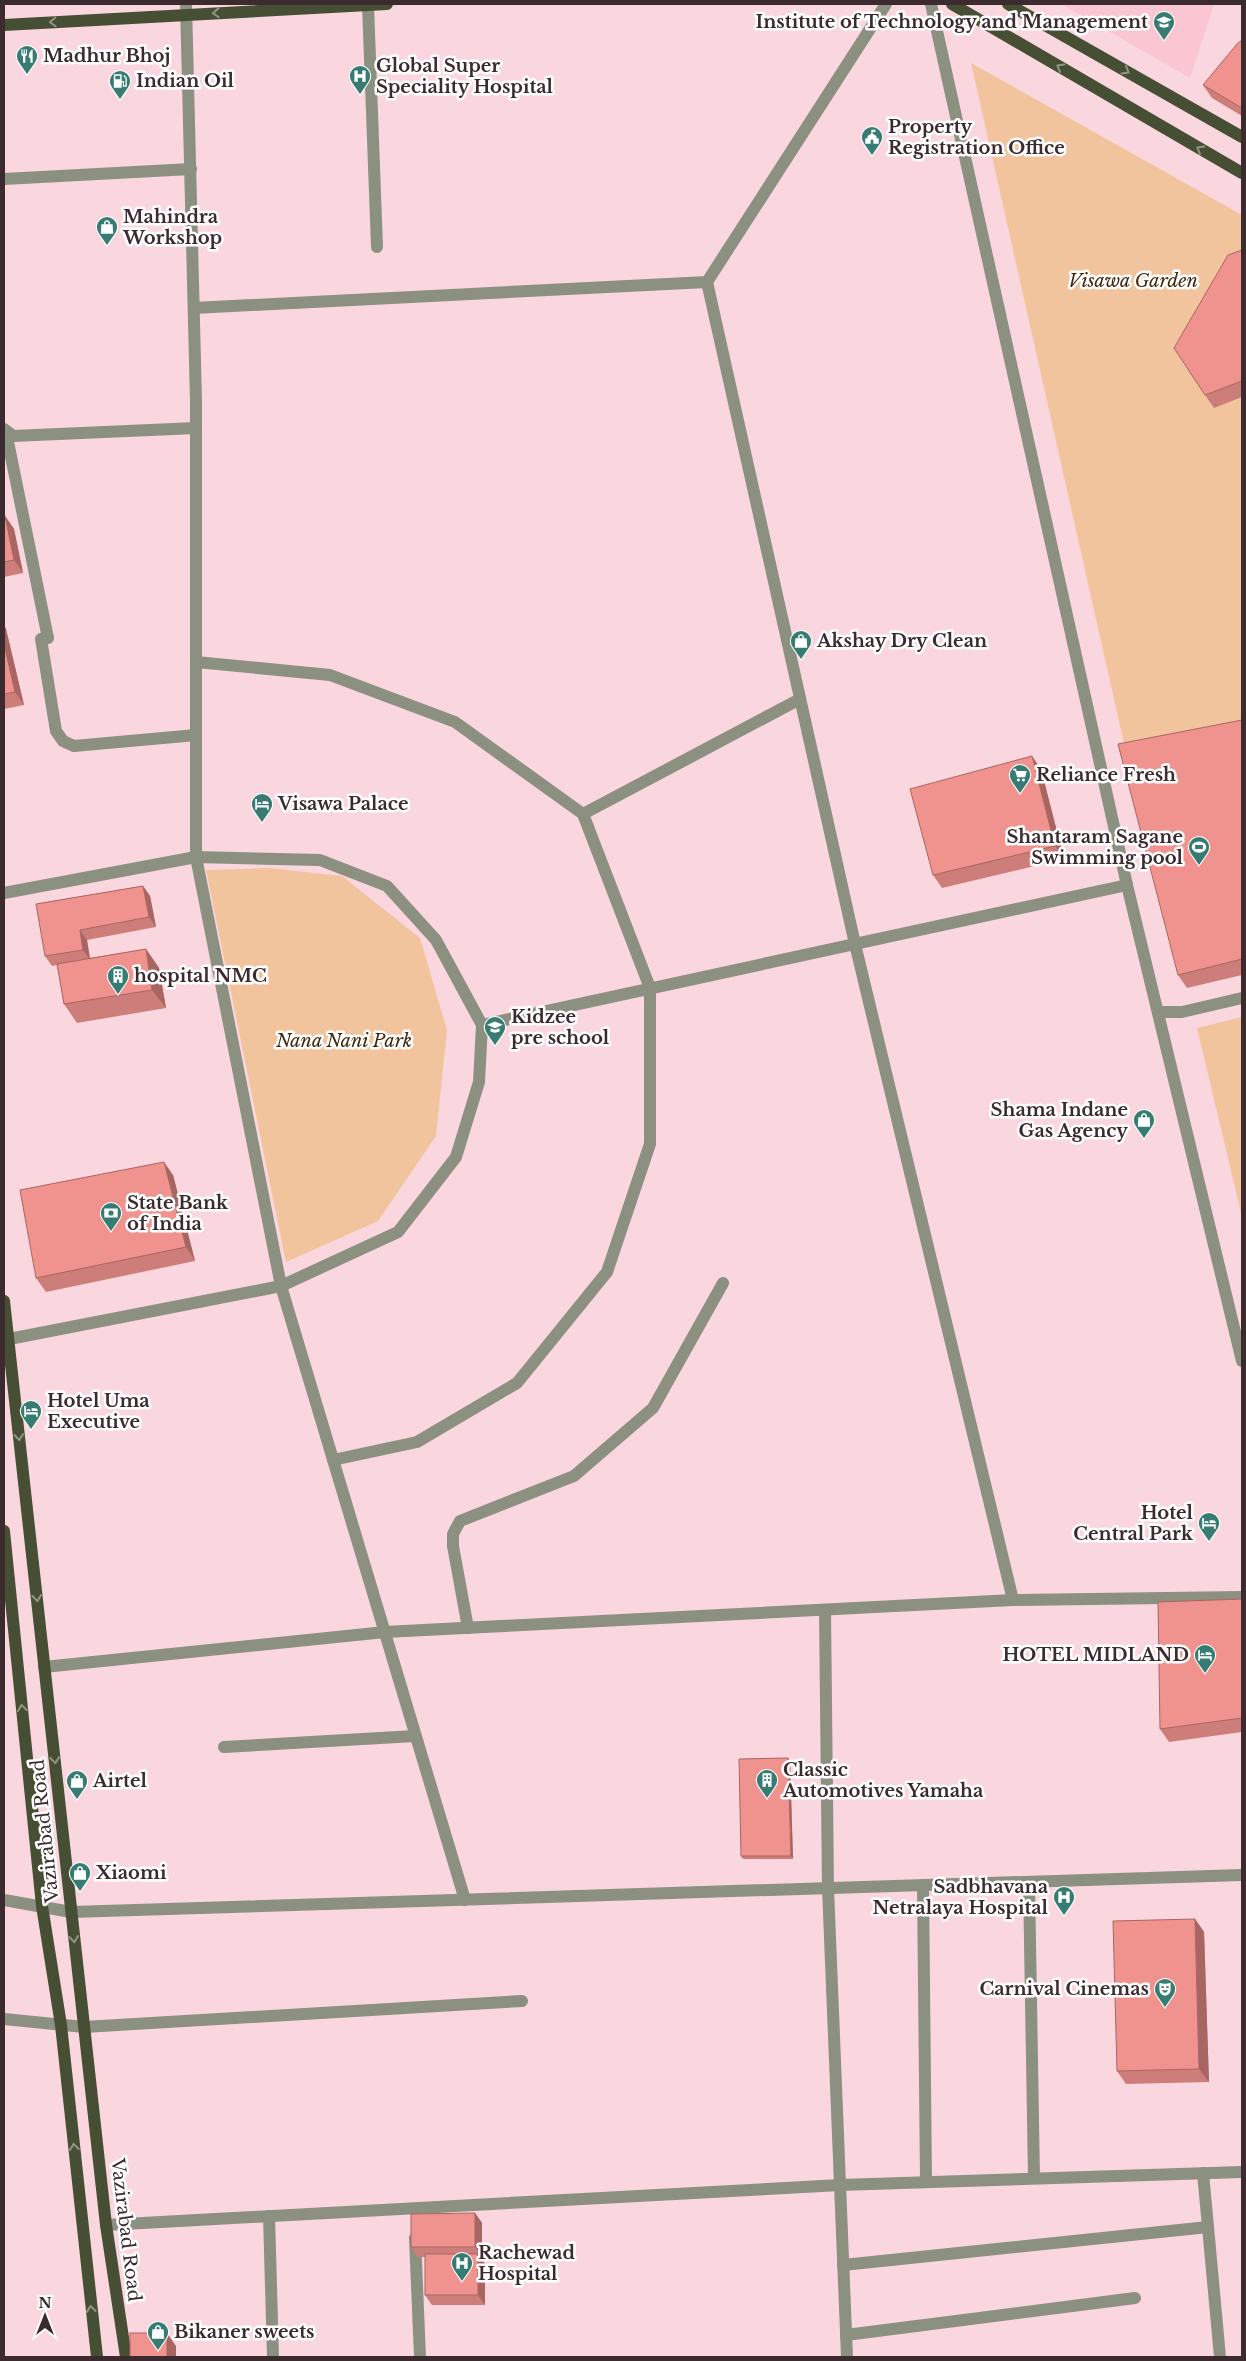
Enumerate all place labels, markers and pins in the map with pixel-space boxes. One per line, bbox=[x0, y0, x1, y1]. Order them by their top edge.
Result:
school or university icon: Institute of Technology and Management bbox=[1152, 10, 1176, 41]
place label: Institute of Technology and Management bbox=[756, 11, 1148, 33]
restaurant icon: Madhur Bhoj bbox=[15, 44, 39, 75]
place label: Madhur Bhoj bbox=[43, 45, 170, 67]
place label: Global Super Speciality Hospital bbox=[376, 55, 554, 98]
hospital icon: Global Super Speciality Hospital bbox=[348, 64, 372, 95]
fuel station icon: Indian Oil bbox=[108, 69, 132, 100]
place label: Indian Oil bbox=[136, 70, 234, 92]
place label: Property Registration Office bbox=[888, 116, 1065, 159]
public building icon: Property Registration Office bbox=[860, 125, 884, 156]
place label: Mahindra Workshop bbox=[122, 206, 222, 249]
shop icon: Mahindra Workshop bbox=[95, 215, 119, 246]
shop icon: Akshay Dry Clean bbox=[789, 629, 813, 660]
place label: Akshay Dry Clean bbox=[816, 630, 987, 652]
supermarket icon: Reliance Fresh bbox=[1008, 763, 1032, 794]
place label: Reliance Fresh bbox=[1036, 764, 1176, 786]
hotel icon: Visawa Palace bbox=[250, 792, 274, 823]
place label: Visawa Palace bbox=[277, 793, 408, 815]
place label: Shantaram Sagane Swimming pool bbox=[1006, 826, 1184, 869]
sports icon: Shantaram Sagane Swimming pool bbox=[1187, 835, 1211, 866]
building icon: hospital NMC bbox=[106, 964, 130, 995]
place label: hospital NMC bbox=[134, 965, 267, 987]
place label: Kidzee pre school bbox=[511, 1006, 610, 1049]
school or university icon: Kidzee pre school bbox=[483, 1015, 507, 1046]
place label: Shama Indane Gas Agency bbox=[991, 1099, 1128, 1142]
shop icon: Shama Indane Gas Agency bbox=[1132, 1108, 1156, 1139]
place label: State Bank of India bbox=[127, 1192, 229, 1235]
bank icon: State Bank of India bbox=[99, 1201, 123, 1232]
place label: Hotel Uma Executive bbox=[47, 1390, 150, 1433]
hotel icon: Hotel Uma Executive bbox=[19, 1399, 43, 1430]
place label: Hotel Central Park bbox=[1073, 1502, 1194, 1545]
hotel icon: Hotel Central Park bbox=[1197, 1511, 1221, 1542]
hotel icon: HOTEL MIDLAND bbox=[1193, 1643, 1217, 1674]
place label: HOTEL MIDLAND bbox=[1003, 1644, 1189, 1666]
place label: Classic Automotives Yamaha bbox=[782, 1759, 984, 1802]
building icon: Classic Automotives Yamaha bbox=[755, 1768, 779, 1799]
shop icon: Airtel bbox=[65, 1769, 89, 1800]
place label: Airtel bbox=[92, 1770, 147, 1792]
shop icon: Xiaomi bbox=[68, 1861, 92, 1892]
place label: Xiaomi bbox=[95, 1862, 167, 1884]
place label: Sadbhavana Netralaya Hospital bbox=[873, 1876, 1049, 1919]
hospital icon: Sadbhavana Netralaya Hospital bbox=[1052, 1885, 1076, 1916]
theatre icon: Carnival Cinemas bbox=[1153, 1977, 1177, 2008]
place label: Carnival Cinemas bbox=[979, 1978, 1149, 2000]
place label: Rachewad Hospital bbox=[478, 2242, 575, 2285]
hospital icon: Rachewad Hospital bbox=[450, 2251, 474, 2282]
shop icon: Bikaner sweets bbox=[146, 2320, 170, 2351]
place label: Bikaner sweets bbox=[174, 2321, 314, 2343]

